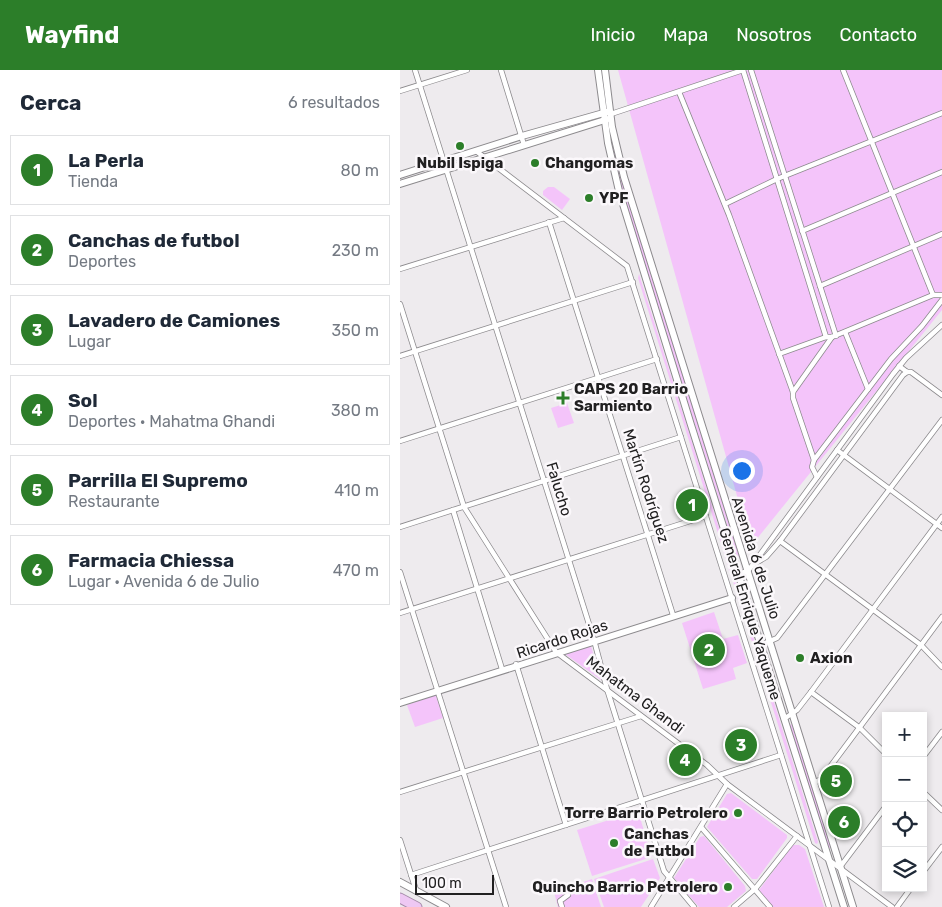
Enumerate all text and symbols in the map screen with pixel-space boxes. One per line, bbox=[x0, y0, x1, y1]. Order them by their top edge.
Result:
text: Wayfind bbox=[25, 21, 119, 49]
text: Inicio bbox=[590, 24, 635, 46]
text: Mapa bbox=[663, 24, 708, 46]
text: Nosotros bbox=[736, 24, 812, 46]
text: Contacto bbox=[840, 24, 917, 46]
text: Cerca bbox=[20, 90, 81, 115]
text: 6 resultados bbox=[288, 93, 380, 112]
marker: Nubil Ispiga bbox=[454, 140, 466, 152]
text: La Perla bbox=[68, 149, 144, 172]
place label: Nubil Ispiga bbox=[417, 154, 504, 172]
place label: Changomas bbox=[545, 154, 633, 172]
marker: Changomas bbox=[529, 157, 541, 169]
text: 1 bbox=[33, 161, 41, 180]
text: 80 m bbox=[341, 161, 379, 180]
text: Tienda bbox=[68, 172, 118, 191]
place label: YPF bbox=[599, 189, 629, 207]
marker: YPF bbox=[583, 192, 595, 204]
text: Canchas de futbol bbox=[68, 229, 240, 252]
text: 2 bbox=[32, 241, 42, 260]
text: 230 m bbox=[332, 241, 379, 260]
text: Deportes bbox=[68, 252, 136, 271]
text: Lavadero de Camiones bbox=[68, 309, 280, 332]
text: 3 bbox=[32, 321, 42, 340]
text: 350 m bbox=[332, 321, 379, 340]
text: Lugar bbox=[68, 332, 111, 351]
place label: CAPS 20 Barrio Sarmiento bbox=[574, 380, 688, 415]
text: Sol bbox=[68, 389, 98, 412]
marker: CAPS 20 Barrio Sarmiento bbox=[556, 391, 570, 405]
text: 4 bbox=[32, 401, 42, 420]
text: 380 m bbox=[331, 401, 379, 420]
text: Deportes · Mahatma Ghandi bbox=[68, 412, 275, 431]
street label: Martín Rodríguez bbox=[619, 427, 673, 546]
your location bbox=[729, 458, 755, 484]
street label: Falucho bbox=[542, 460, 576, 518]
text: Parrilla El Supremo bbox=[68, 469, 248, 492]
text: 5 bbox=[32, 481, 42, 500]
text: 410 m bbox=[334, 481, 379, 500]
pin: 1 bbox=[676, 486, 708, 524]
text: Restaurante bbox=[68, 492, 160, 511]
street label: Avenida 6 de Julio bbox=[728, 494, 784, 622]
street label: General Enrique Yaqueme bbox=[715, 526, 785, 702]
text: Farmacia Chiessa bbox=[68, 549, 234, 572]
text: 6 bbox=[32, 561, 42, 580]
text: 470 m bbox=[333, 561, 379, 580]
text: Lugar · Avenida 6 de Julio bbox=[68, 572, 259, 591]
street label: Ricardo Rojas bbox=[514, 616, 610, 662]
pin: 2 bbox=[693, 631, 725, 669]
place label: Axion bbox=[810, 649, 853, 667]
street label: Mahatma Ghandi bbox=[582, 652, 688, 738]
marker: Axion bbox=[794, 652, 806, 664]
map controls bbox=[882, 712, 927, 892]
button: + bbox=[882, 712, 927, 757]
pin: 3 bbox=[725, 726, 757, 764]
pin: 4 bbox=[669, 741, 701, 779]
button: − bbox=[882, 757, 927, 802]
pin: 5 bbox=[820, 762, 852, 800]
button: locate bbox=[882, 802, 927, 847]
pin: 6 bbox=[828, 803, 860, 841]
place label: Torre Barrio Petrolero bbox=[564, 804, 728, 822]
marker: Torre Barrio Petrolero bbox=[732, 807, 744, 819]
place label: Canchas de Futbol bbox=[624, 825, 694, 860]
marker: Canchas de Futbol bbox=[608, 837, 620, 849]
button: layers bbox=[882, 847, 927, 892]
scale bar bbox=[415, 872, 494, 895]
text: 100 m bbox=[422, 875, 462, 892]
place label: Quincho Barrio Petrolero bbox=[532, 878, 718, 896]
marker: Quincho Barrio Petrolero bbox=[722, 881, 734, 893]

